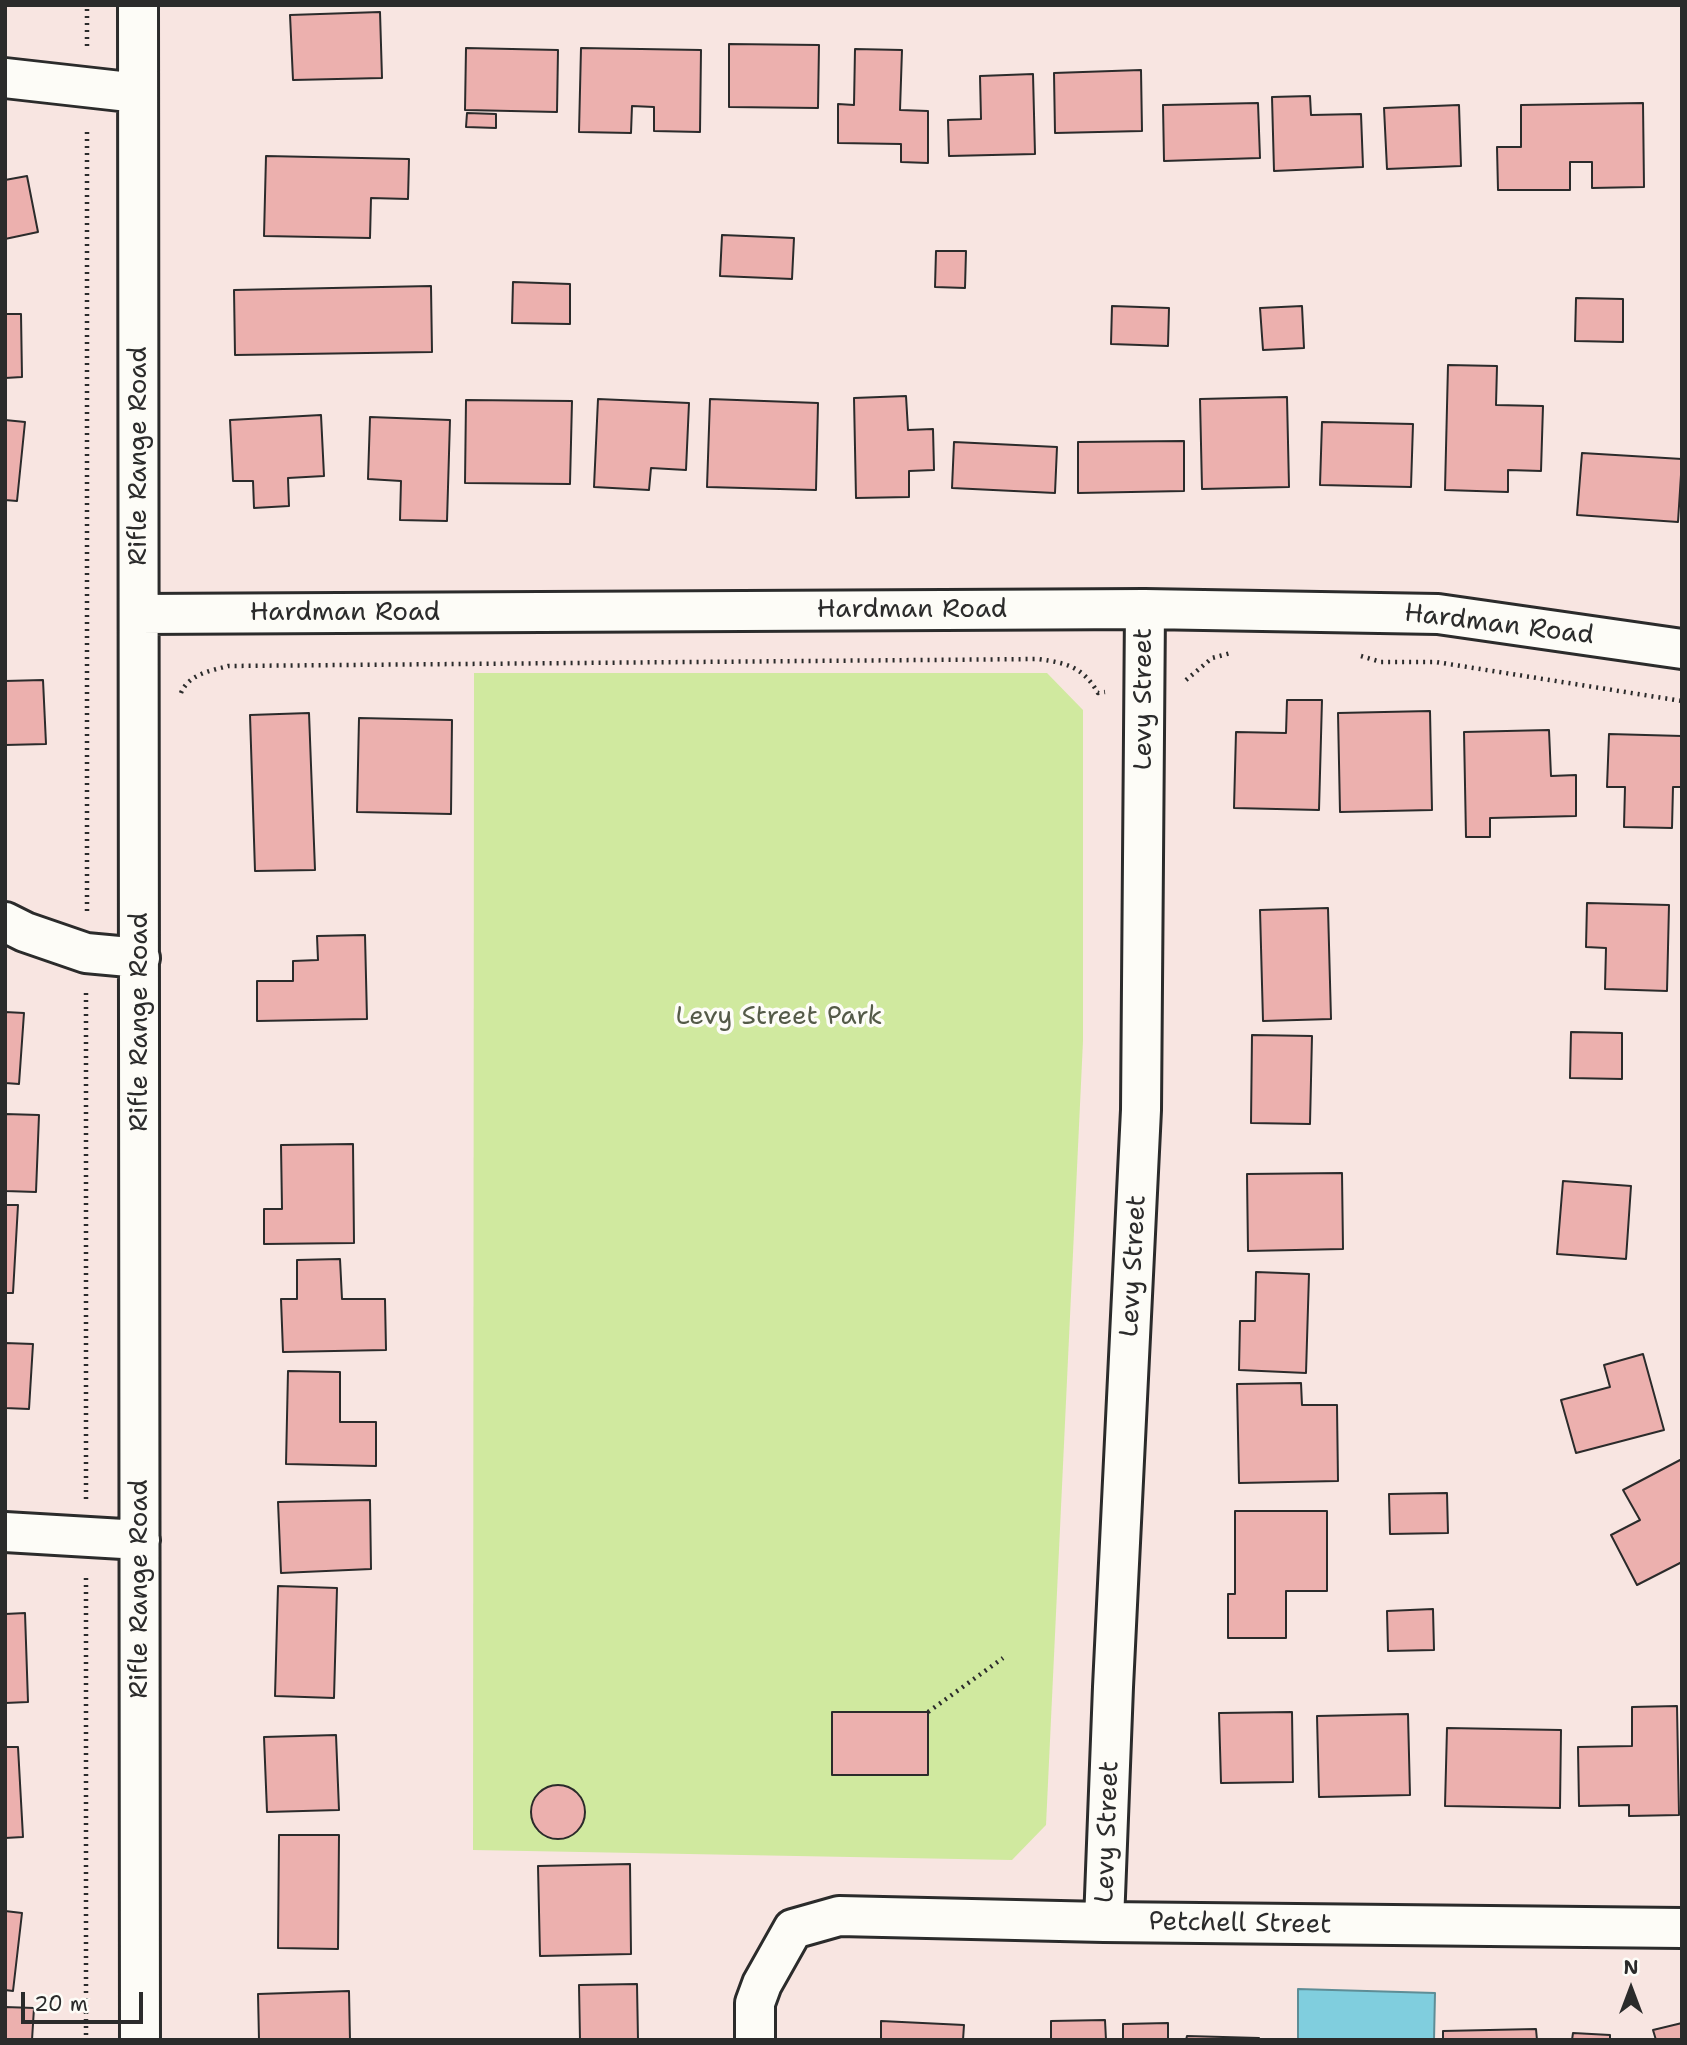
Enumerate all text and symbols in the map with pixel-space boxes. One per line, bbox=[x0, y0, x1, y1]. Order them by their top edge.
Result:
street label: Rifle Range Road bbox=[123, 346, 155, 566]
street label: Hardman Road bbox=[817, 594, 1007, 626]
street label: Hardman Road bbox=[250, 597, 440, 629]
street label: Hardman Road bbox=[1402, 598, 1596, 652]
street label: Levy Street bbox=[1128, 628, 1160, 770]
street label: Rifle Range Road bbox=[124, 912, 156, 1132]
park label: Levy Street Park bbox=[675, 1001, 883, 1033]
street label: Levy Street bbox=[1115, 1194, 1153, 1338]
street label: Rifle Range Road bbox=[124, 1479, 156, 1699]
street label: Levy Street bbox=[1090, 1760, 1126, 1904]
street label: Petchell Street bbox=[1148, 1907, 1332, 1941]
north arrow bbox=[1596, 1954, 1666, 2024]
text: N bbox=[1623, 1955, 1639, 1980]
scale bar bbox=[24, 1979, 147, 2023]
text: 20 m bbox=[34, 1990, 88, 2018]

